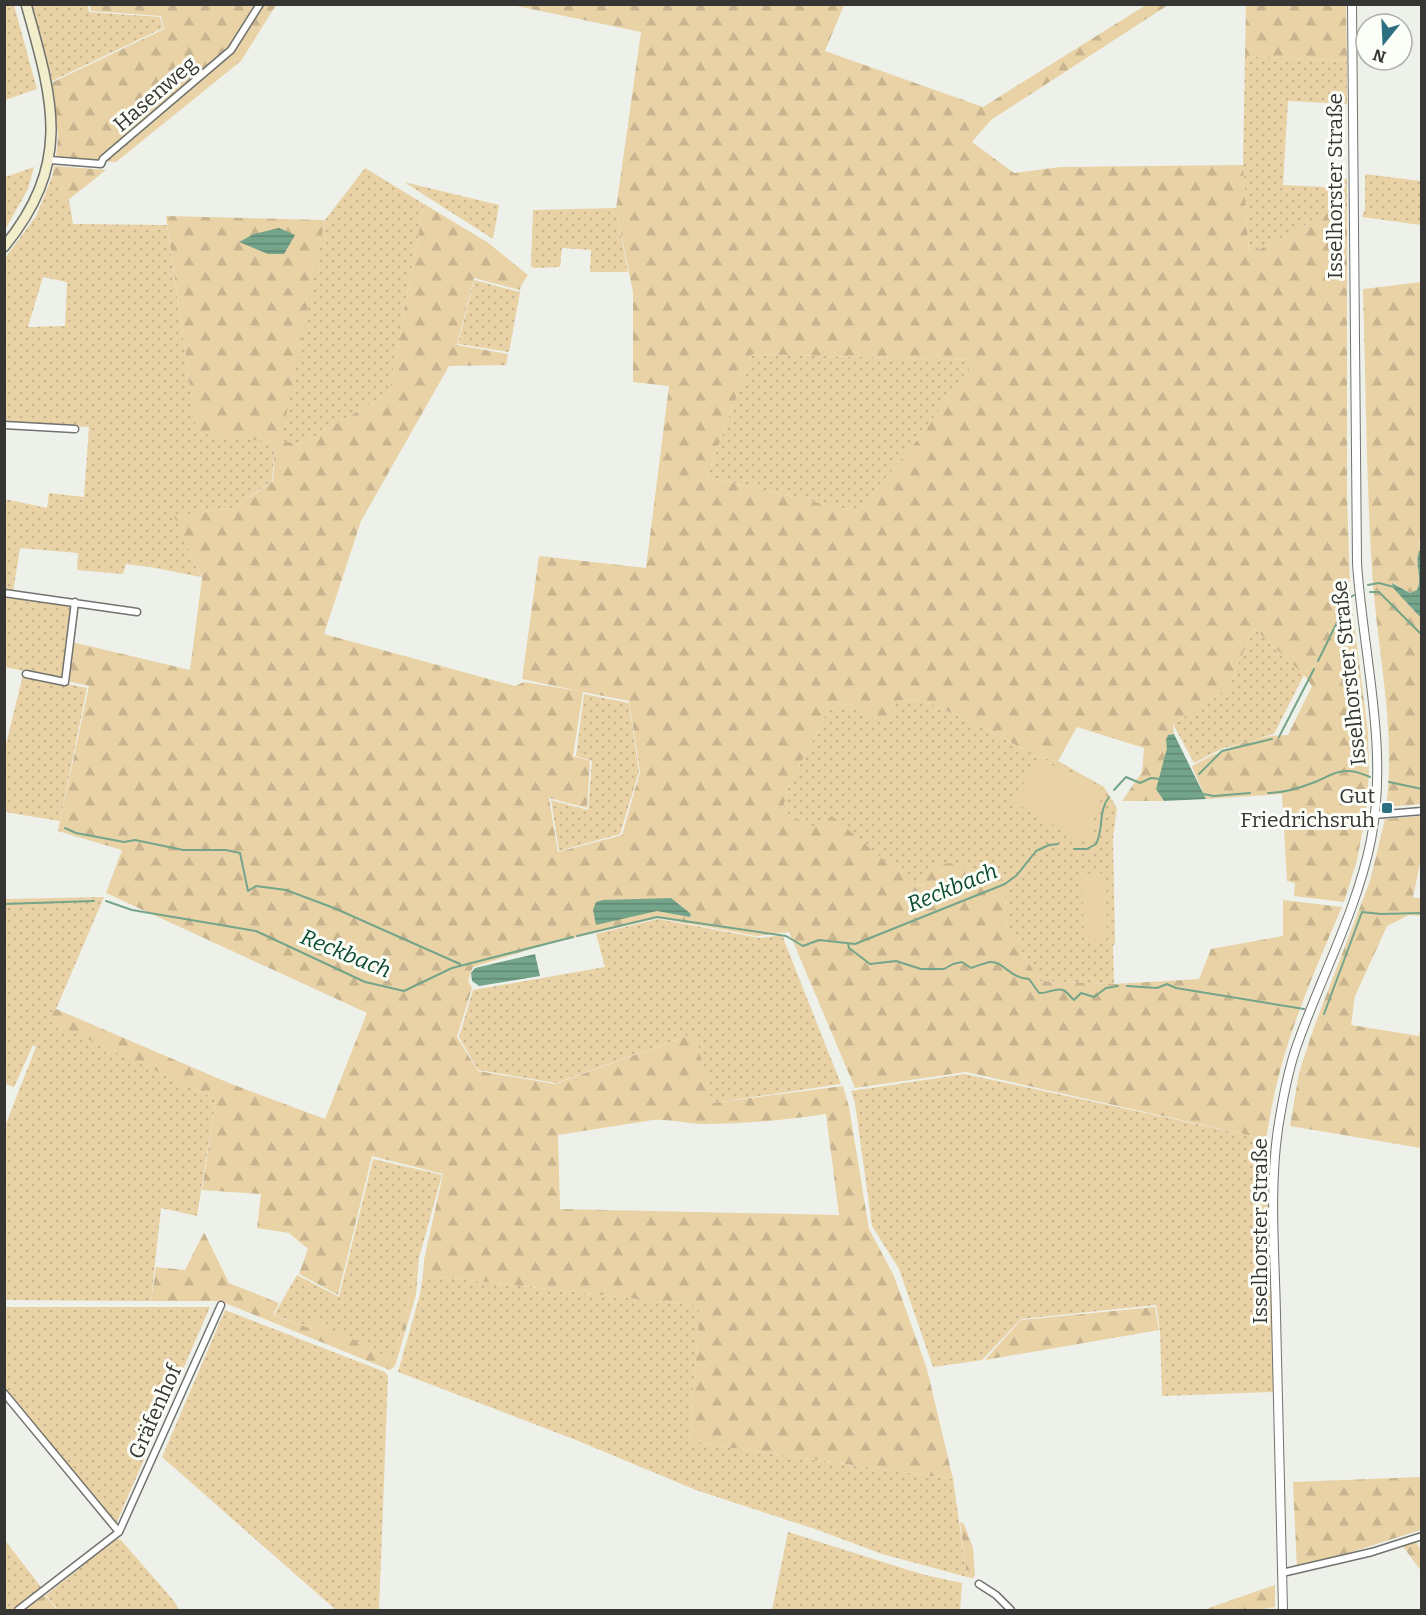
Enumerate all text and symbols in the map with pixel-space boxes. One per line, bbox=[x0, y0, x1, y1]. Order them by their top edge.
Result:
north arrow bbox=[1354, 12, 1414, 72]
text: N bbox=[1371, 45, 1388, 67]
street label: Hasenweg bbox=[108, 51, 202, 137]
street label: Isselhorster Straße bbox=[1322, 93, 1348, 279]
street label: Isselhorster Straße bbox=[1326, 579, 1372, 767]
place label: Gut Friedrichsruh bbox=[1240, 783, 1375, 833]
marker: Gut Friedrichsruh bbox=[1380, 801, 1394, 815]
water label: Reckbach bbox=[903, 857, 1001, 918]
water label: Reckbach bbox=[297, 923, 395, 984]
street label: Isselhorster Straße bbox=[1247, 1138, 1273, 1324]
street label: Gräfenhof bbox=[123, 1360, 188, 1463]

